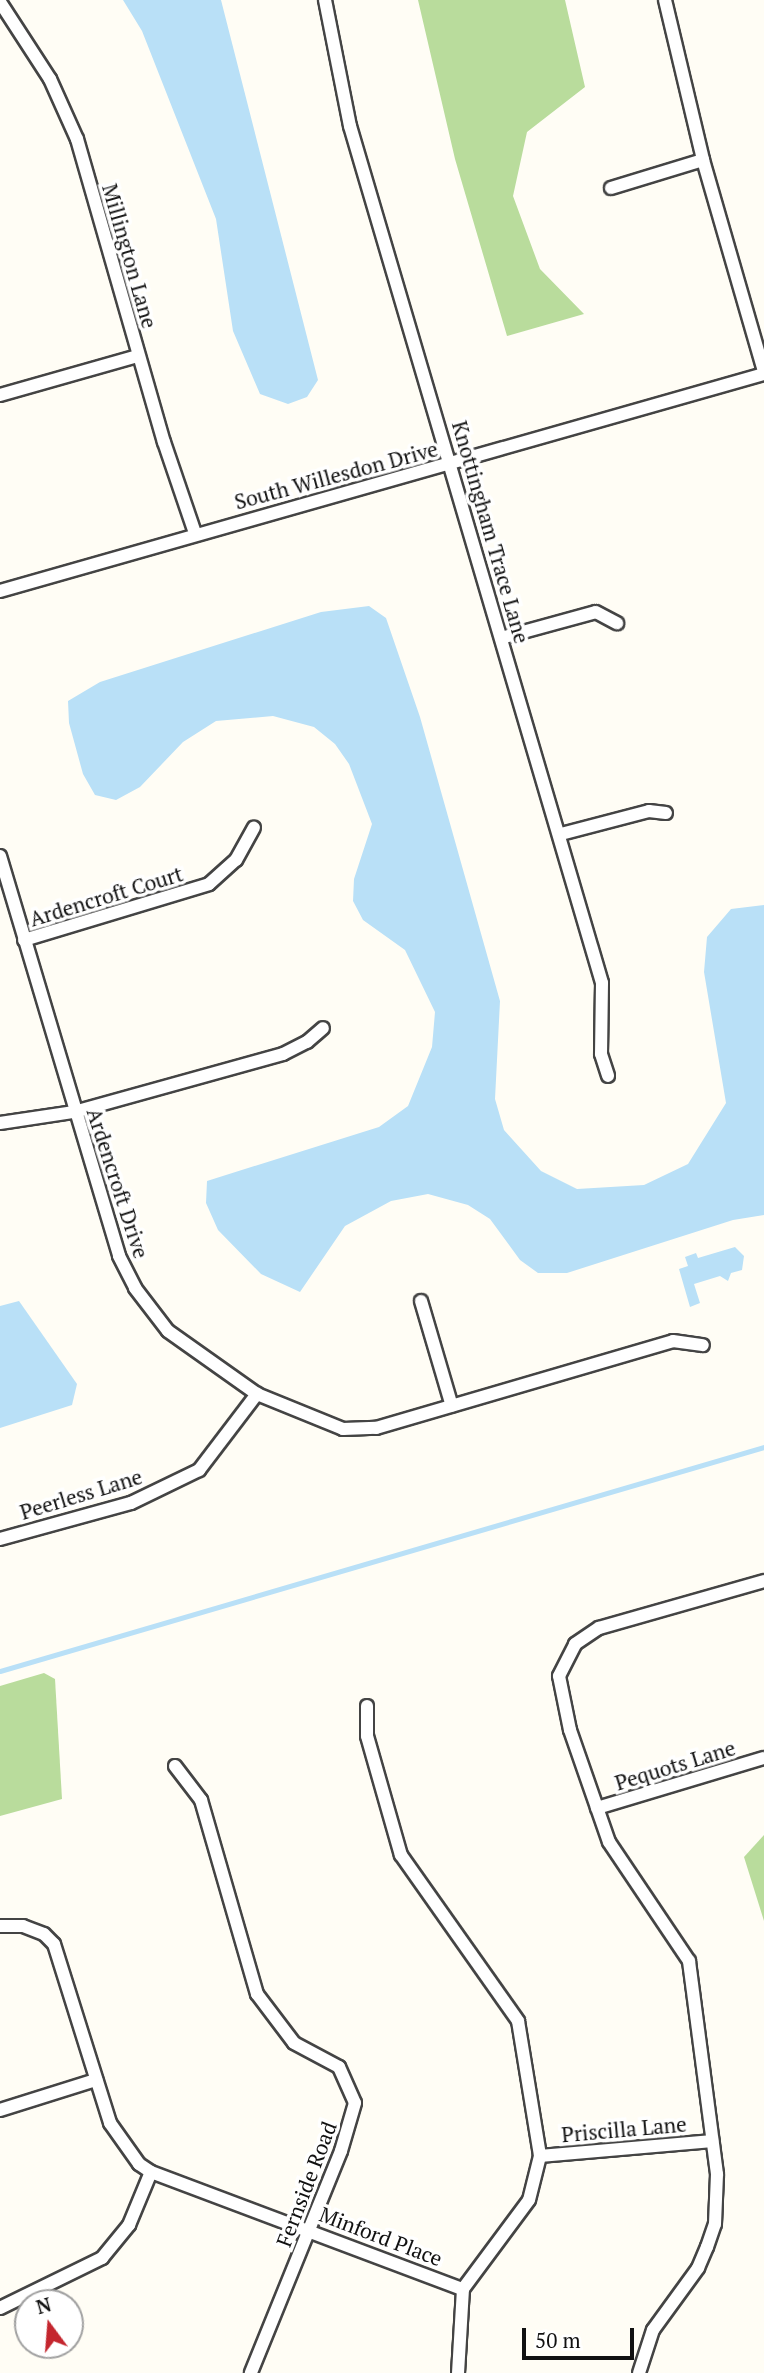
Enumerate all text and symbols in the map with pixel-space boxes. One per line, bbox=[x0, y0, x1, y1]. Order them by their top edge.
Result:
street label: Millington Lane bbox=[97, 181, 163, 331]
street label: Knottingham Trace Lane bbox=[447, 418, 535, 646]
street label: South Willesdon Drive bbox=[232, 436, 440, 514]
street label: Ardencroft Court bbox=[26, 861, 186, 931]
street label: Ardencroft Drive bbox=[82, 1105, 154, 1261]
street label: Peerless Lane bbox=[17, 1463, 145, 1525]
street label: Pequots Lane bbox=[612, 1735, 738, 1795]
street label: Priscilla Lane bbox=[560, 2111, 688, 2147]
street label: Fernside Road bbox=[271, 2118, 341, 2250]
street label: Minford Place bbox=[316, 2201, 446, 2271]
north arrow bbox=[14, 2289, 84, 2359]
text: N bbox=[33, 2291, 54, 2319]
scale bar bbox=[526, 2314, 638, 2358]
text: 50 m bbox=[535, 2326, 581, 2354]

